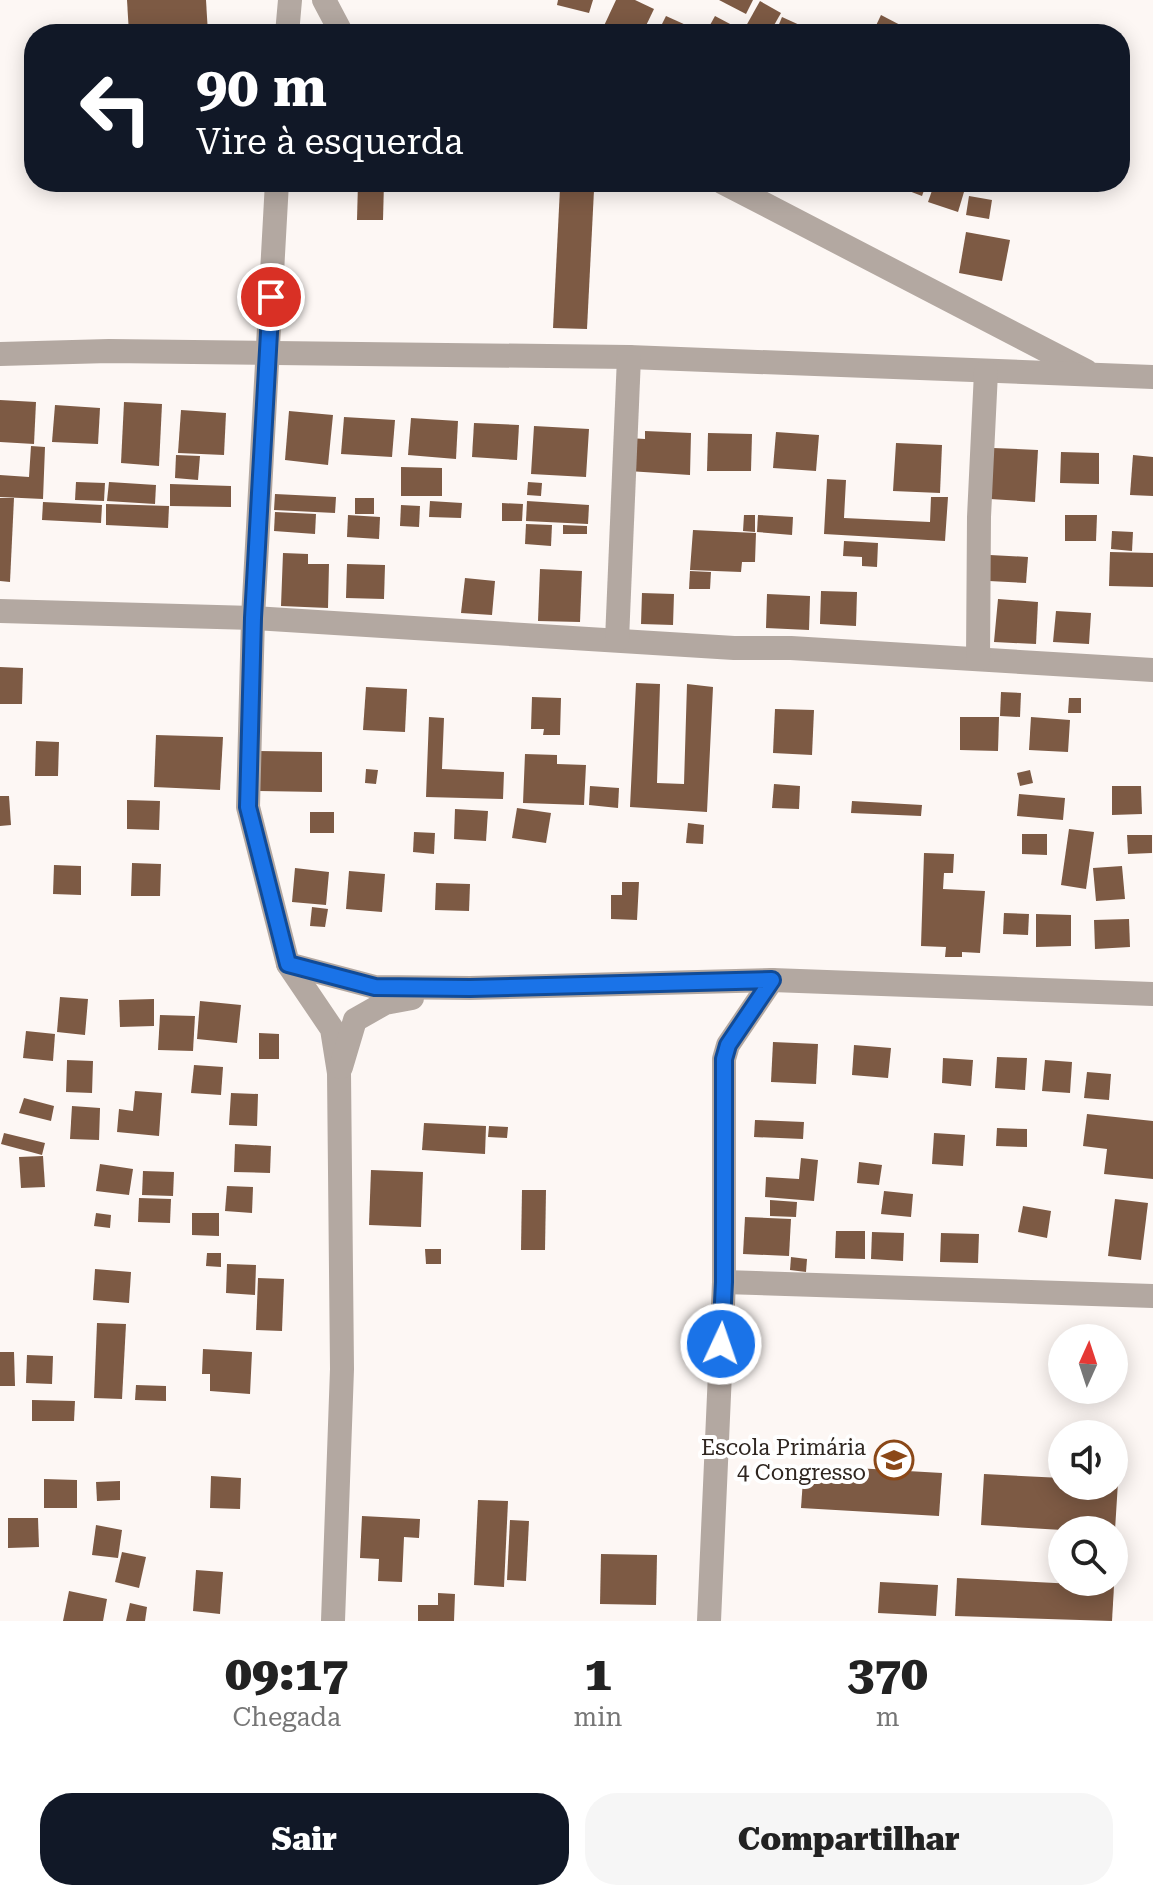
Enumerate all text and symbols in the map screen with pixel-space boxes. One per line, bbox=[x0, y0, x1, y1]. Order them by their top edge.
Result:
text: 90 m bbox=[196, 54, 327, 120]
icon: left bbox=[64, 56, 168, 160]
text: Vire à esquerda bbox=[196, 121, 463, 163]
pin bbox=[237, 263, 305, 331]
icon: arrive bbox=[249, 275, 293, 319]
position arrow bbox=[679, 1302, 763, 1386]
north arrow bbox=[1048, 1324, 1128, 1404]
map controls bbox=[1048, 1324, 1128, 1596]
button: sound bbox=[1048, 1420, 1128, 1500]
place label: Escola Primária 4 Congresso bbox=[701, 1435, 866, 1485]
school or university icon: Escola Primária 4 Congresso bbox=[873, 1439, 915, 1481]
button: search bbox=[1048, 1516, 1128, 1596]
text: 09:17 bbox=[225, 1646, 348, 1702]
text: 1 bbox=[584, 1646, 611, 1702]
text: 370 bbox=[847, 1646, 928, 1702]
text: Chegada bbox=[232, 1702, 341, 1732]
text: min bbox=[574, 1702, 622, 1732]
text: m bbox=[876, 1702, 899, 1732]
button: Sair bbox=[40, 1793, 569, 1885]
button: Compartilhar bbox=[585, 1793, 1113, 1885]

